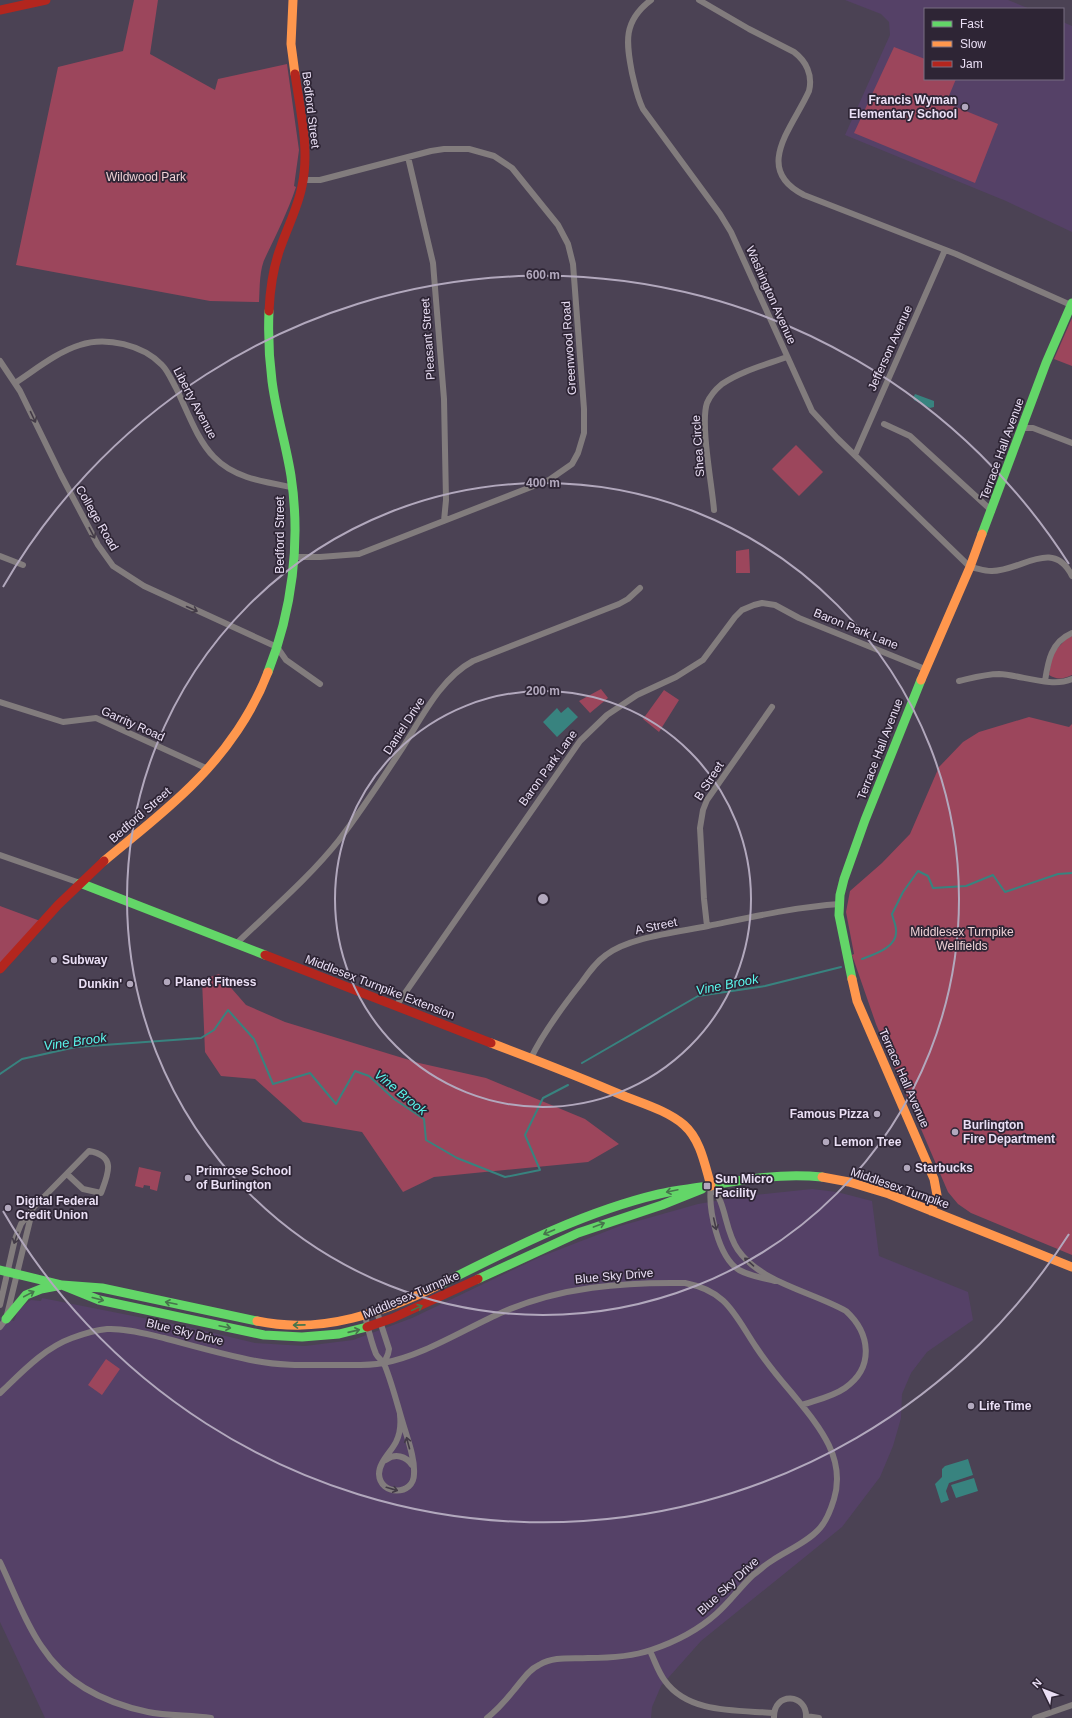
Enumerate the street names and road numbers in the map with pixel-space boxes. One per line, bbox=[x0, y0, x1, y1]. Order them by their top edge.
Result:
street label: Bedford Street bbox=[299, 71, 323, 150]
street label: Washington Avenue bbox=[743, 244, 799, 347]
street label: Pleasant Street bbox=[418, 297, 438, 380]
street label: Greenwood Road bbox=[559, 301, 579, 395]
street label: Jefferson Avenue bbox=[865, 303, 915, 393]
street label: Liberty Avenue bbox=[170, 365, 220, 442]
street label: Terrace Hall Avenue bbox=[977, 396, 1027, 502]
street label: Shea Circle bbox=[689, 414, 707, 477]
street label: College Road bbox=[73, 483, 121, 553]
street label: Bedford Street bbox=[273, 496, 287, 574]
street label: Baron Park Lane bbox=[812, 606, 901, 652]
street label: Daniel Drive bbox=[380, 695, 428, 757]
street label: Terrace Hall Avenue bbox=[854, 696, 906, 802]
street label: Garrity Road bbox=[99, 704, 167, 744]
street label: Baron Park Lane bbox=[516, 727, 580, 809]
street label: B Street bbox=[691, 758, 727, 803]
street label: Bedford Street bbox=[106, 784, 174, 846]
street label: A Street bbox=[634, 915, 679, 937]
street label: Middlesex Turnpike Extension bbox=[303, 952, 457, 1022]
street label: Terrace Hall Avenue bbox=[876, 1026, 932, 1130]
street label: Middlesex Turnpike bbox=[849, 1165, 951, 1212]
street label: Blue Sky Drive bbox=[574, 1266, 654, 1286]
street label: Middlesex Turnpike bbox=[361, 1268, 462, 1322]
street label: Blue Sky Drive bbox=[145, 1316, 225, 1348]
street label: Blue Sky Drive bbox=[694, 1554, 762, 1618]

